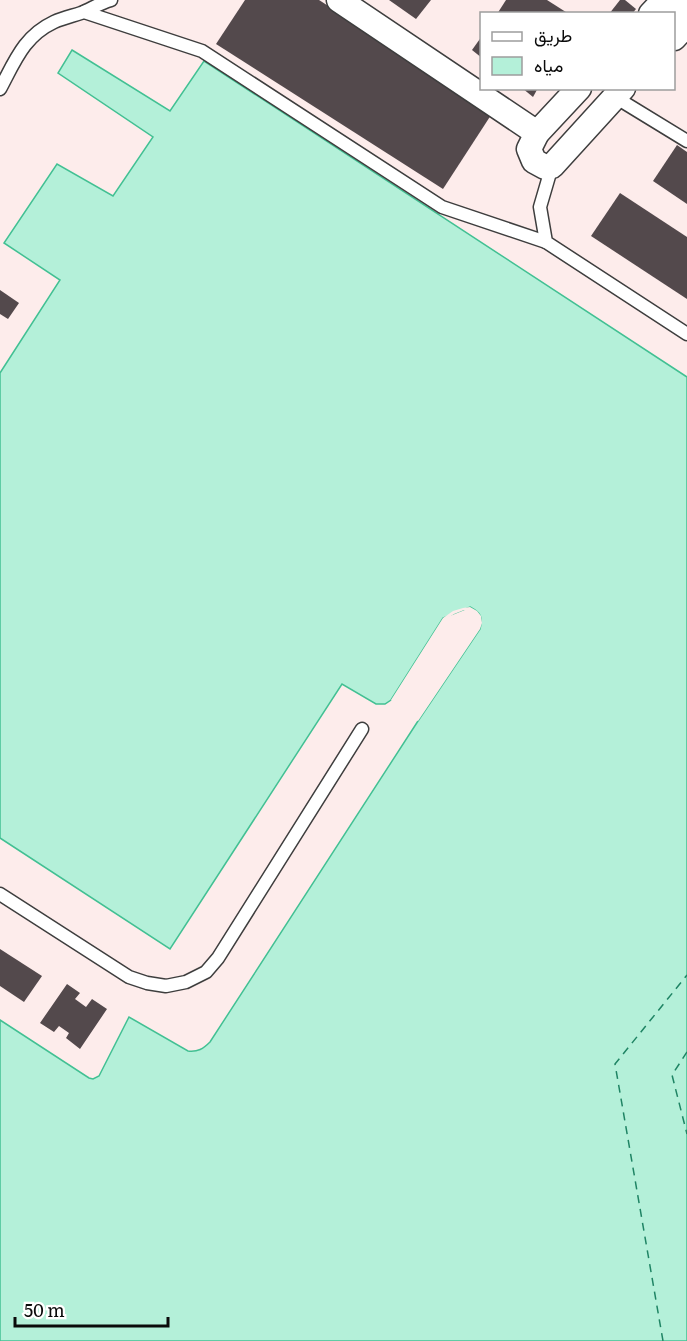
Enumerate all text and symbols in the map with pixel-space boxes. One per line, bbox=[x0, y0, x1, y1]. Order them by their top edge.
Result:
legend bbox=[480, 12, 675, 90]
text: طريق bbox=[534, 21, 572, 48]
text: مياه bbox=[534, 51, 563, 78]
scale bar bbox=[15, 1290, 168, 1328]
text: 50 m bbox=[24, 1296, 65, 1323]

